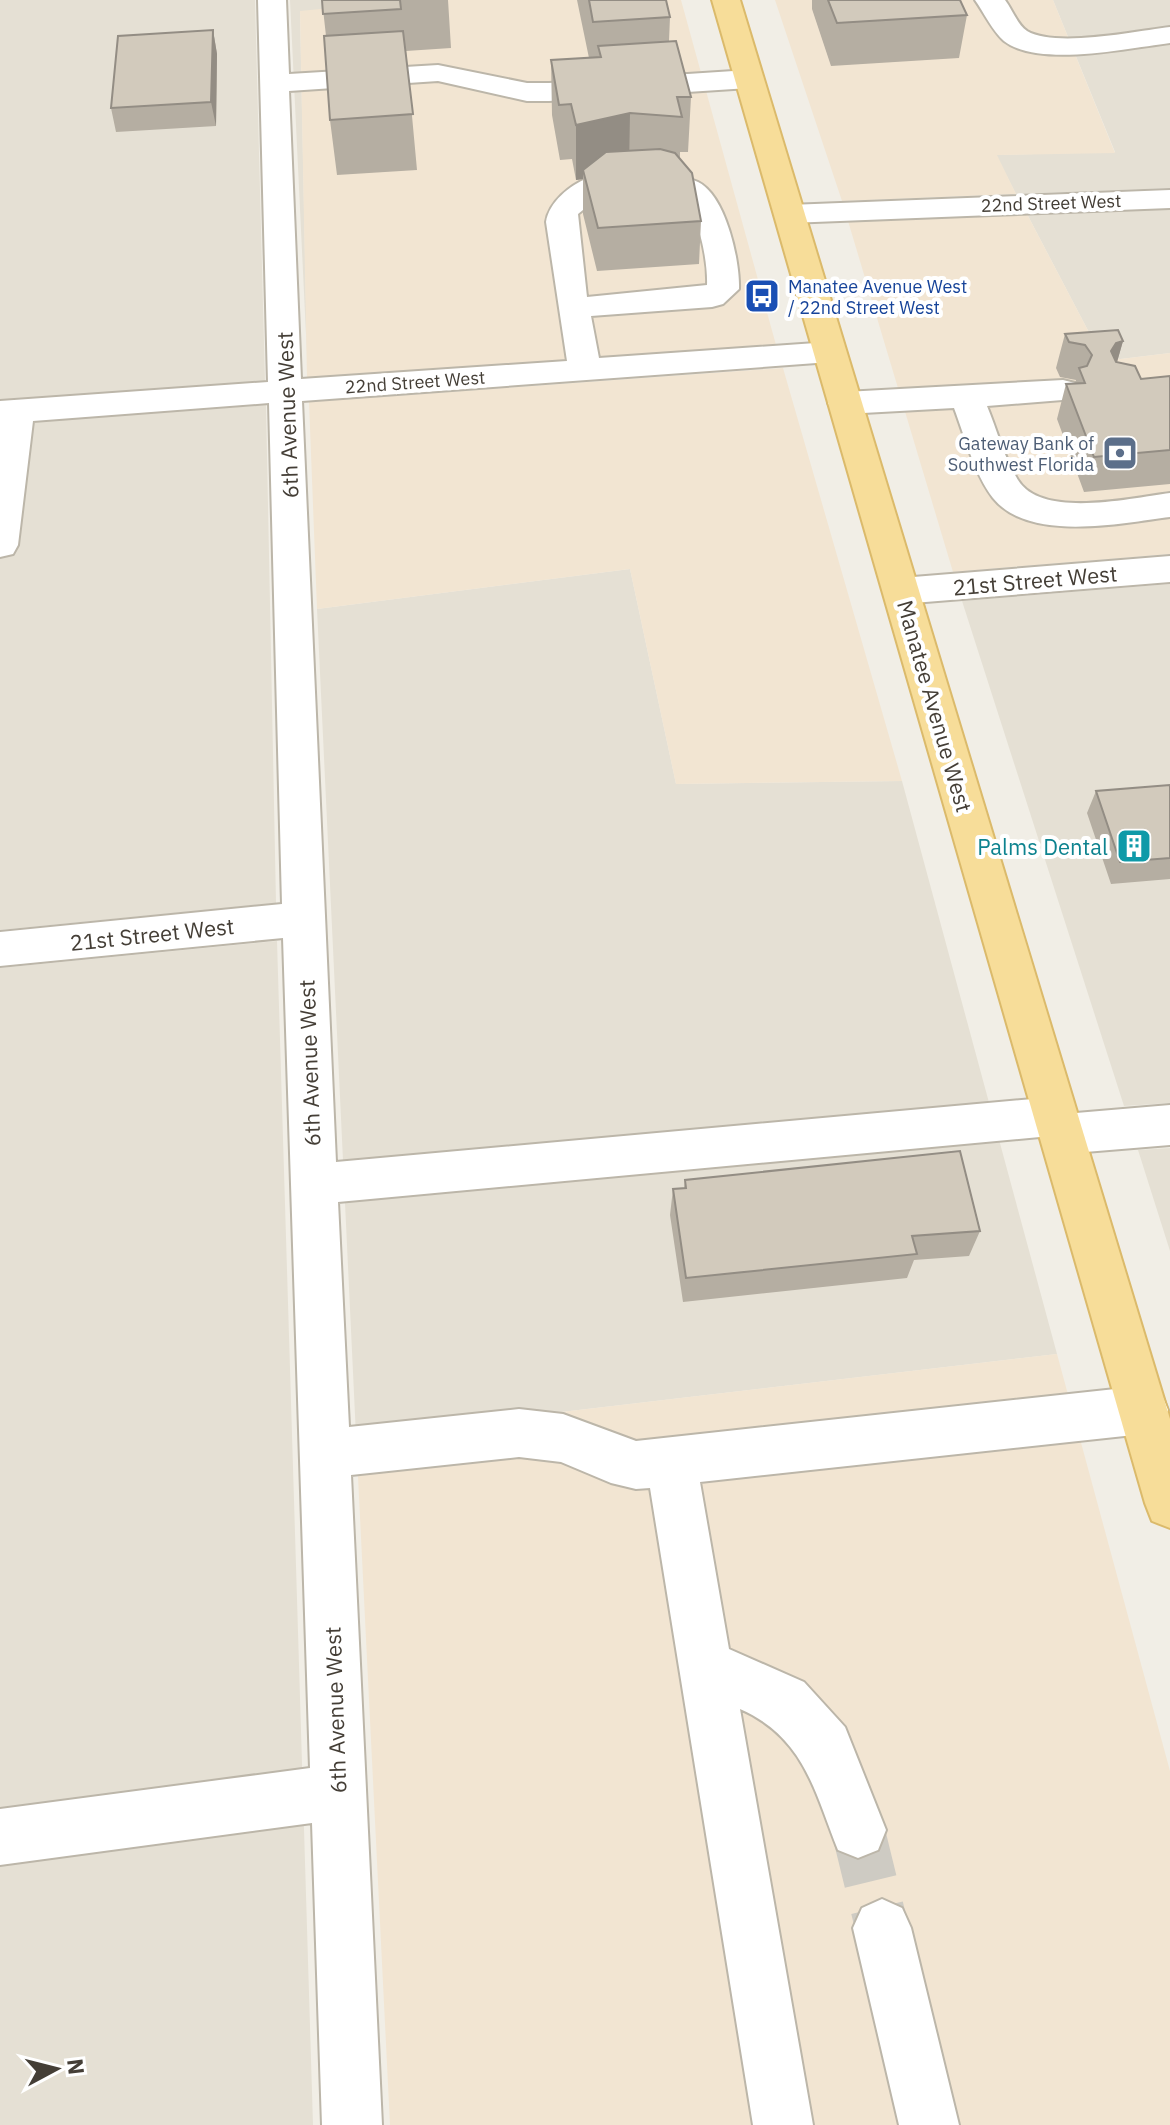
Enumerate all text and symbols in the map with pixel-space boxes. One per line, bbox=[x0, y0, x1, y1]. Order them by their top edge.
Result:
street label: 22nd Street West bbox=[980, 189, 1122, 217]
place label: Manatee Avenue West / 22nd Street West bbox=[788, 275, 967, 319]
bus stop icon: Manatee Avenue West / 22nd Street West bbox=[743, 277, 781, 315]
street label: 6th Avenue West bbox=[270, 331, 304, 499]
street label: 22nd Street West bbox=[344, 366, 486, 398]
place label: Gateway Bank of Southwest Florida bbox=[948, 432, 1094, 476]
bank icon: Gateway Bank of Southwest Florida bbox=[1101, 434, 1139, 472]
street label: 21st Street West bbox=[952, 558, 1118, 602]
street label: Manatee Avenue West bbox=[891, 597, 979, 815]
building icon: Palms Dental bbox=[1115, 827, 1153, 865]
place label: Palms Dental bbox=[977, 832, 1108, 861]
street label: 21st Street West bbox=[68, 911, 236, 957]
street label: 6th Avenue West bbox=[292, 979, 326, 1147]
street label: 6th Avenue West bbox=[318, 1626, 352, 1794]
north arrow bbox=[16, 2029, 96, 2109]
text: N bbox=[61, 2057, 92, 2076]

